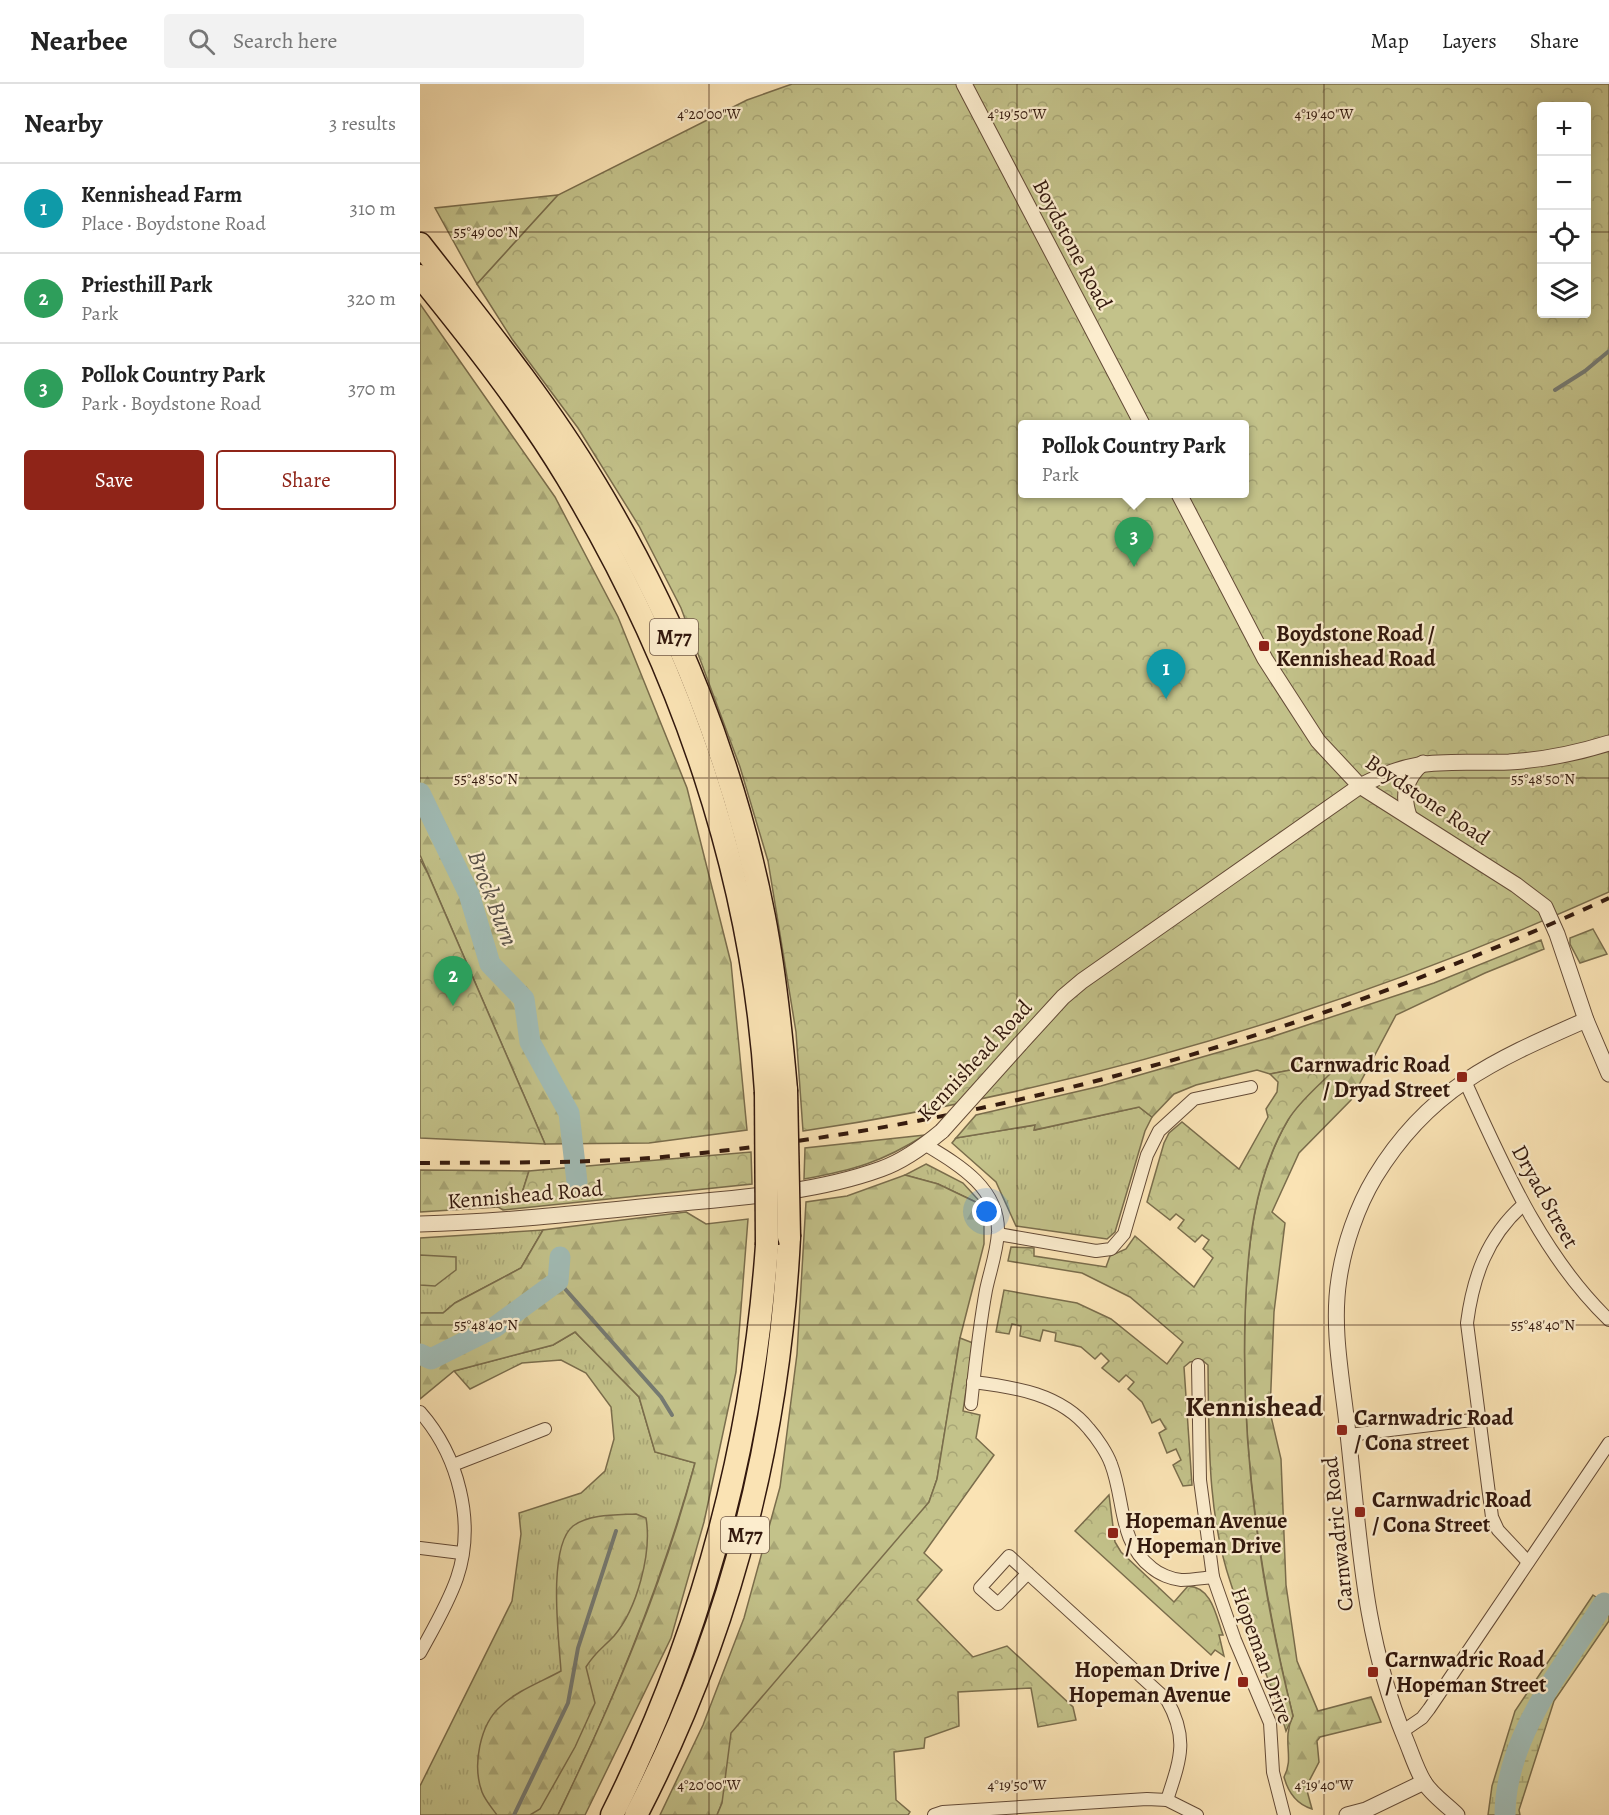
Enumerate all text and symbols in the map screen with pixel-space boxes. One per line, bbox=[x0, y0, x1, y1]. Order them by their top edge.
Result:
search box bbox=[164, 14, 584, 68]
text: Nearbee bbox=[30, 22, 128, 60]
icon: search bbox=[185, 25, 218, 58]
text: Search here bbox=[233, 26, 337, 56]
text: Map bbox=[1370, 27, 1409, 55]
text: Layers bbox=[1442, 27, 1497, 55]
text: Share bbox=[1530, 27, 1579, 55]
map controls bbox=[1537, 102, 1591, 318]
button: + bbox=[1537, 102, 1591, 156]
text: 4°20'00"W bbox=[677, 104, 741, 124]
text: 4°19'50"W bbox=[988, 104, 1046, 124]
text: 4°19'40"W bbox=[1294, 104, 1354, 124]
text: Nearby bbox=[24, 106, 103, 141]
text: 3 results bbox=[329, 110, 396, 137]
button: − bbox=[1537, 156, 1591, 210]
street label: Boydstone Road bbox=[1025, 174, 1119, 315]
text: Kennishead Farm bbox=[81, 180, 242, 210]
text: 1 bbox=[40, 195, 47, 222]
text: 310 m bbox=[350, 195, 396, 222]
text: Place · Boydstone Road bbox=[81, 210, 266, 237]
button: locate bbox=[1537, 210, 1591, 264]
text: 55°49'00"N bbox=[454, 222, 519, 242]
button: layers bbox=[1537, 264, 1591, 318]
text: Priesthill Park bbox=[81, 270, 212, 300]
text: 2 bbox=[39, 285, 48, 312]
text: 320 m bbox=[347, 285, 396, 312]
text: Park bbox=[81, 300, 119, 327]
text: Pollok Country Park bbox=[81, 360, 265, 390]
text: 3 bbox=[39, 375, 48, 402]
text: 370 m bbox=[348, 375, 396, 402]
text: Park · Boydstone Road bbox=[81, 390, 261, 417]
popup bbox=[1018, 420, 1249, 498]
text: Pollok Country Park bbox=[1041, 431, 1226, 461]
button: Save bbox=[24, 450, 204, 510]
button: Share bbox=[216, 450, 396, 510]
text: Park bbox=[1041, 461, 1079, 488]
pin: 3 bbox=[1114, 518, 1154, 567]
road number: M77 bbox=[650, 619, 698, 655]
place label: Boydstone Road / Kennishead Road bbox=[1276, 619, 1436, 674]
marker: Boydstone Road / Kennishead Road bbox=[1257, 639, 1271, 653]
pin: 1 bbox=[1146, 650, 1186, 699]
street label: Boydstone Road bbox=[1359, 747, 1496, 853]
text: 55°48'50"N bbox=[454, 769, 518, 789]
text: 55°48'50"N bbox=[1511, 769, 1575, 789]
water label: Brock Burn bbox=[460, 846, 526, 950]
pin: 2 bbox=[434, 956, 472, 1006]
street label: Kennishead Road bbox=[911, 993, 1039, 1128]
place label: Carnwadric Road / Dryad Street bbox=[1290, 1050, 1451, 1105]
marker: Carnwadric Road / Dryad Street bbox=[1455, 1070, 1469, 1084]
street label: Dryad Street bbox=[1504, 1139, 1586, 1254]
street label: Kennishead Road bbox=[446, 1173, 604, 1217]
your location bbox=[972, 1197, 1001, 1226]
text: 55°48'40"N bbox=[454, 1315, 518, 1335]
text: 55°48'40"N bbox=[1511, 1315, 1575, 1335]
district label: Kennishead bbox=[1185, 1388, 1324, 1426]
place label: Carnwadric Road / Cona street bbox=[1354, 1403, 1514, 1458]
marker: Carnwadric Road / Cona street bbox=[1335, 1423, 1349, 1437]
street label: Carnwadric Road bbox=[1315, 1455, 1361, 1613]
place label: Carnwadric Road / Cona Street bbox=[1372, 1485, 1532, 1540]
marker: Carnwadric Road / Cona Street bbox=[1353, 1505, 1367, 1519]
place label: Hopeman Avenue / Hopeman Drive bbox=[1125, 1506, 1287, 1561]
road number: M77 bbox=[721, 1517, 769, 1553]
marker: Hopeman Avenue / Hopeman Drive bbox=[1106, 1526, 1120, 1540]
street label: Hopeman Drive bbox=[1224, 1583, 1301, 1728]
place label: Carnwadric Road / Hopeman Street bbox=[1385, 1645, 1547, 1700]
place label: Hopeman Drive / Hopeman Avenue bbox=[1069, 1655, 1231, 1710]
marker: Carnwadric Road / Hopeman Street bbox=[1366, 1665, 1380, 1679]
marker: Hopeman Drive / Hopeman Avenue bbox=[1236, 1675, 1250, 1689]
text: 4°20'00"W bbox=[677, 1775, 741, 1795]
text: 4°19'50"W bbox=[988, 1775, 1046, 1795]
text: 4°19'40"W bbox=[1294, 1775, 1354, 1795]

